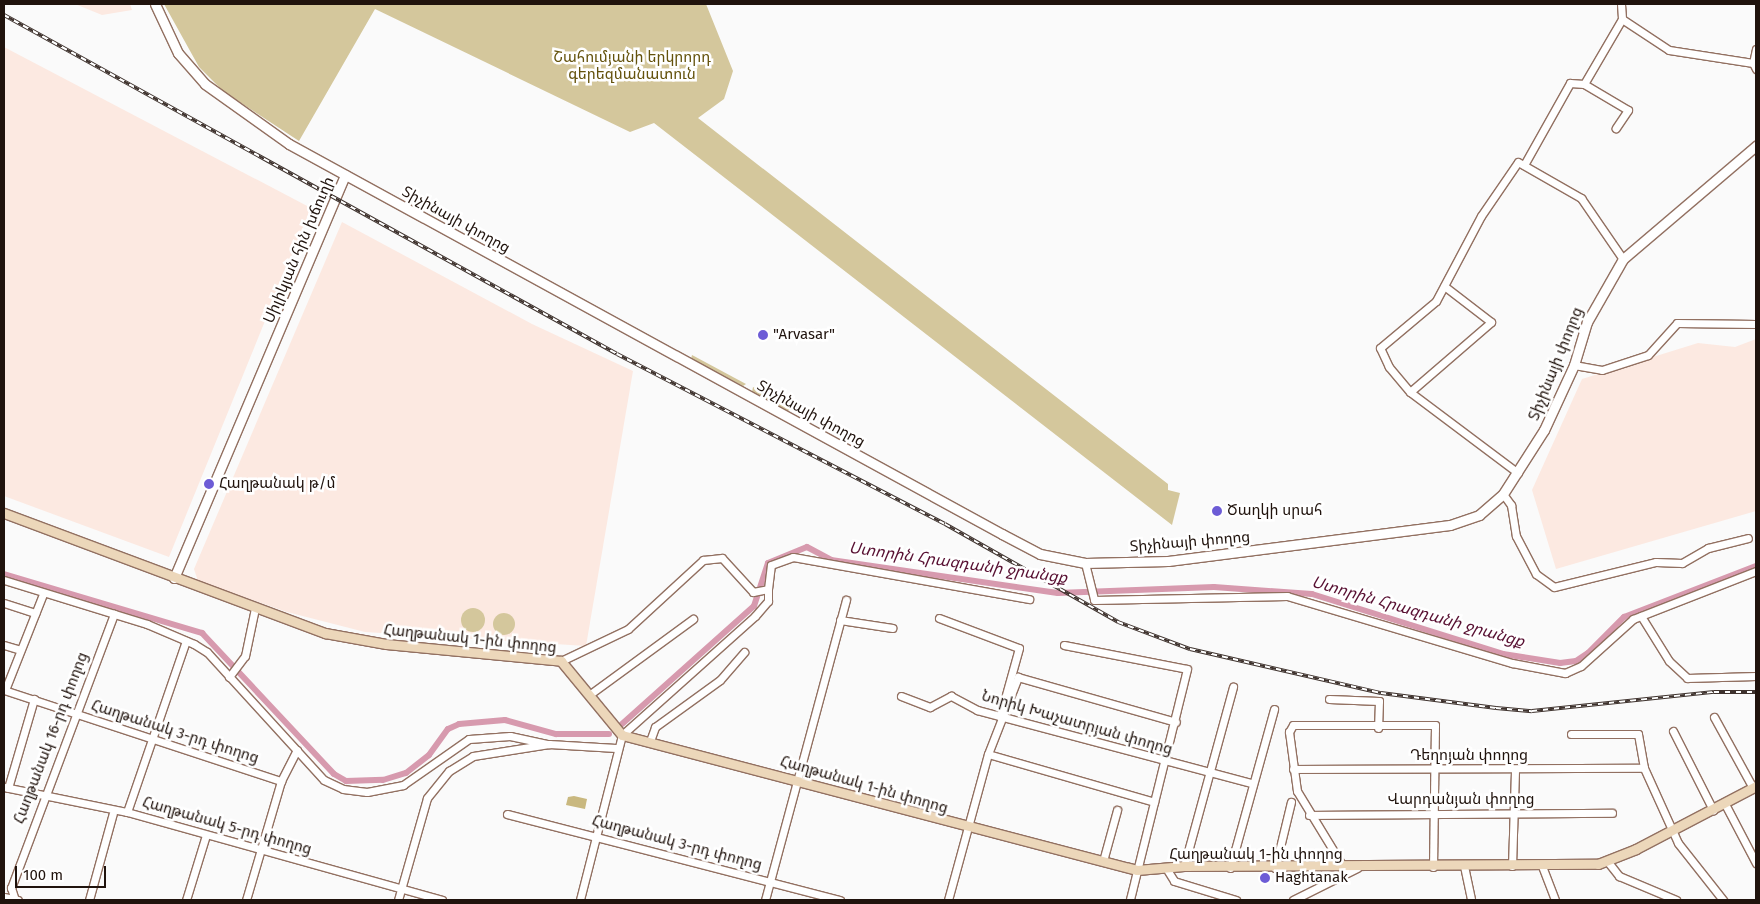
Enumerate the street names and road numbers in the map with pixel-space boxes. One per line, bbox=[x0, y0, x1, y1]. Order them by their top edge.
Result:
street label: Սիլիկյան հին խճուղի bbox=[260, 174, 338, 326]
street label: Տիչինայի փողոց bbox=[399, 183, 513, 257]
street label: Տիչինայի փողոց bbox=[1525, 305, 1587, 423]
street label: Տիչինայի փողոց bbox=[754, 377, 868, 451]
street label: Տիչինայի փողոց bbox=[1129, 528, 1251, 556]
street label: Հաղթանակ 1-ին փողոց bbox=[383, 621, 557, 657]
street label: Հաղթանակ 16-րդ փողոց bbox=[10, 650, 92, 826]
street label: Նորիկ Խաչատրյան փողոց bbox=[979, 687, 1175, 759]
street label: Հաղթանակ 3-րդ փողոց bbox=[89, 696, 261, 768]
street label: Դեղոյան փողոց bbox=[1410, 747, 1528, 765]
street label: Հաղթանակ 1-ին փողոց bbox=[778, 752, 950, 818]
street label: Վարդանյան փողոց bbox=[1387, 791, 1535, 809]
street label: Հաղթանակ 5-րդ փողոց bbox=[140, 793, 314, 859]
street label: Հաղթանակ 3-րդ փողոց bbox=[590, 812, 764, 874]
street label: Հաղթանակ 1-ին փողոց bbox=[1169, 846, 1343, 864]

